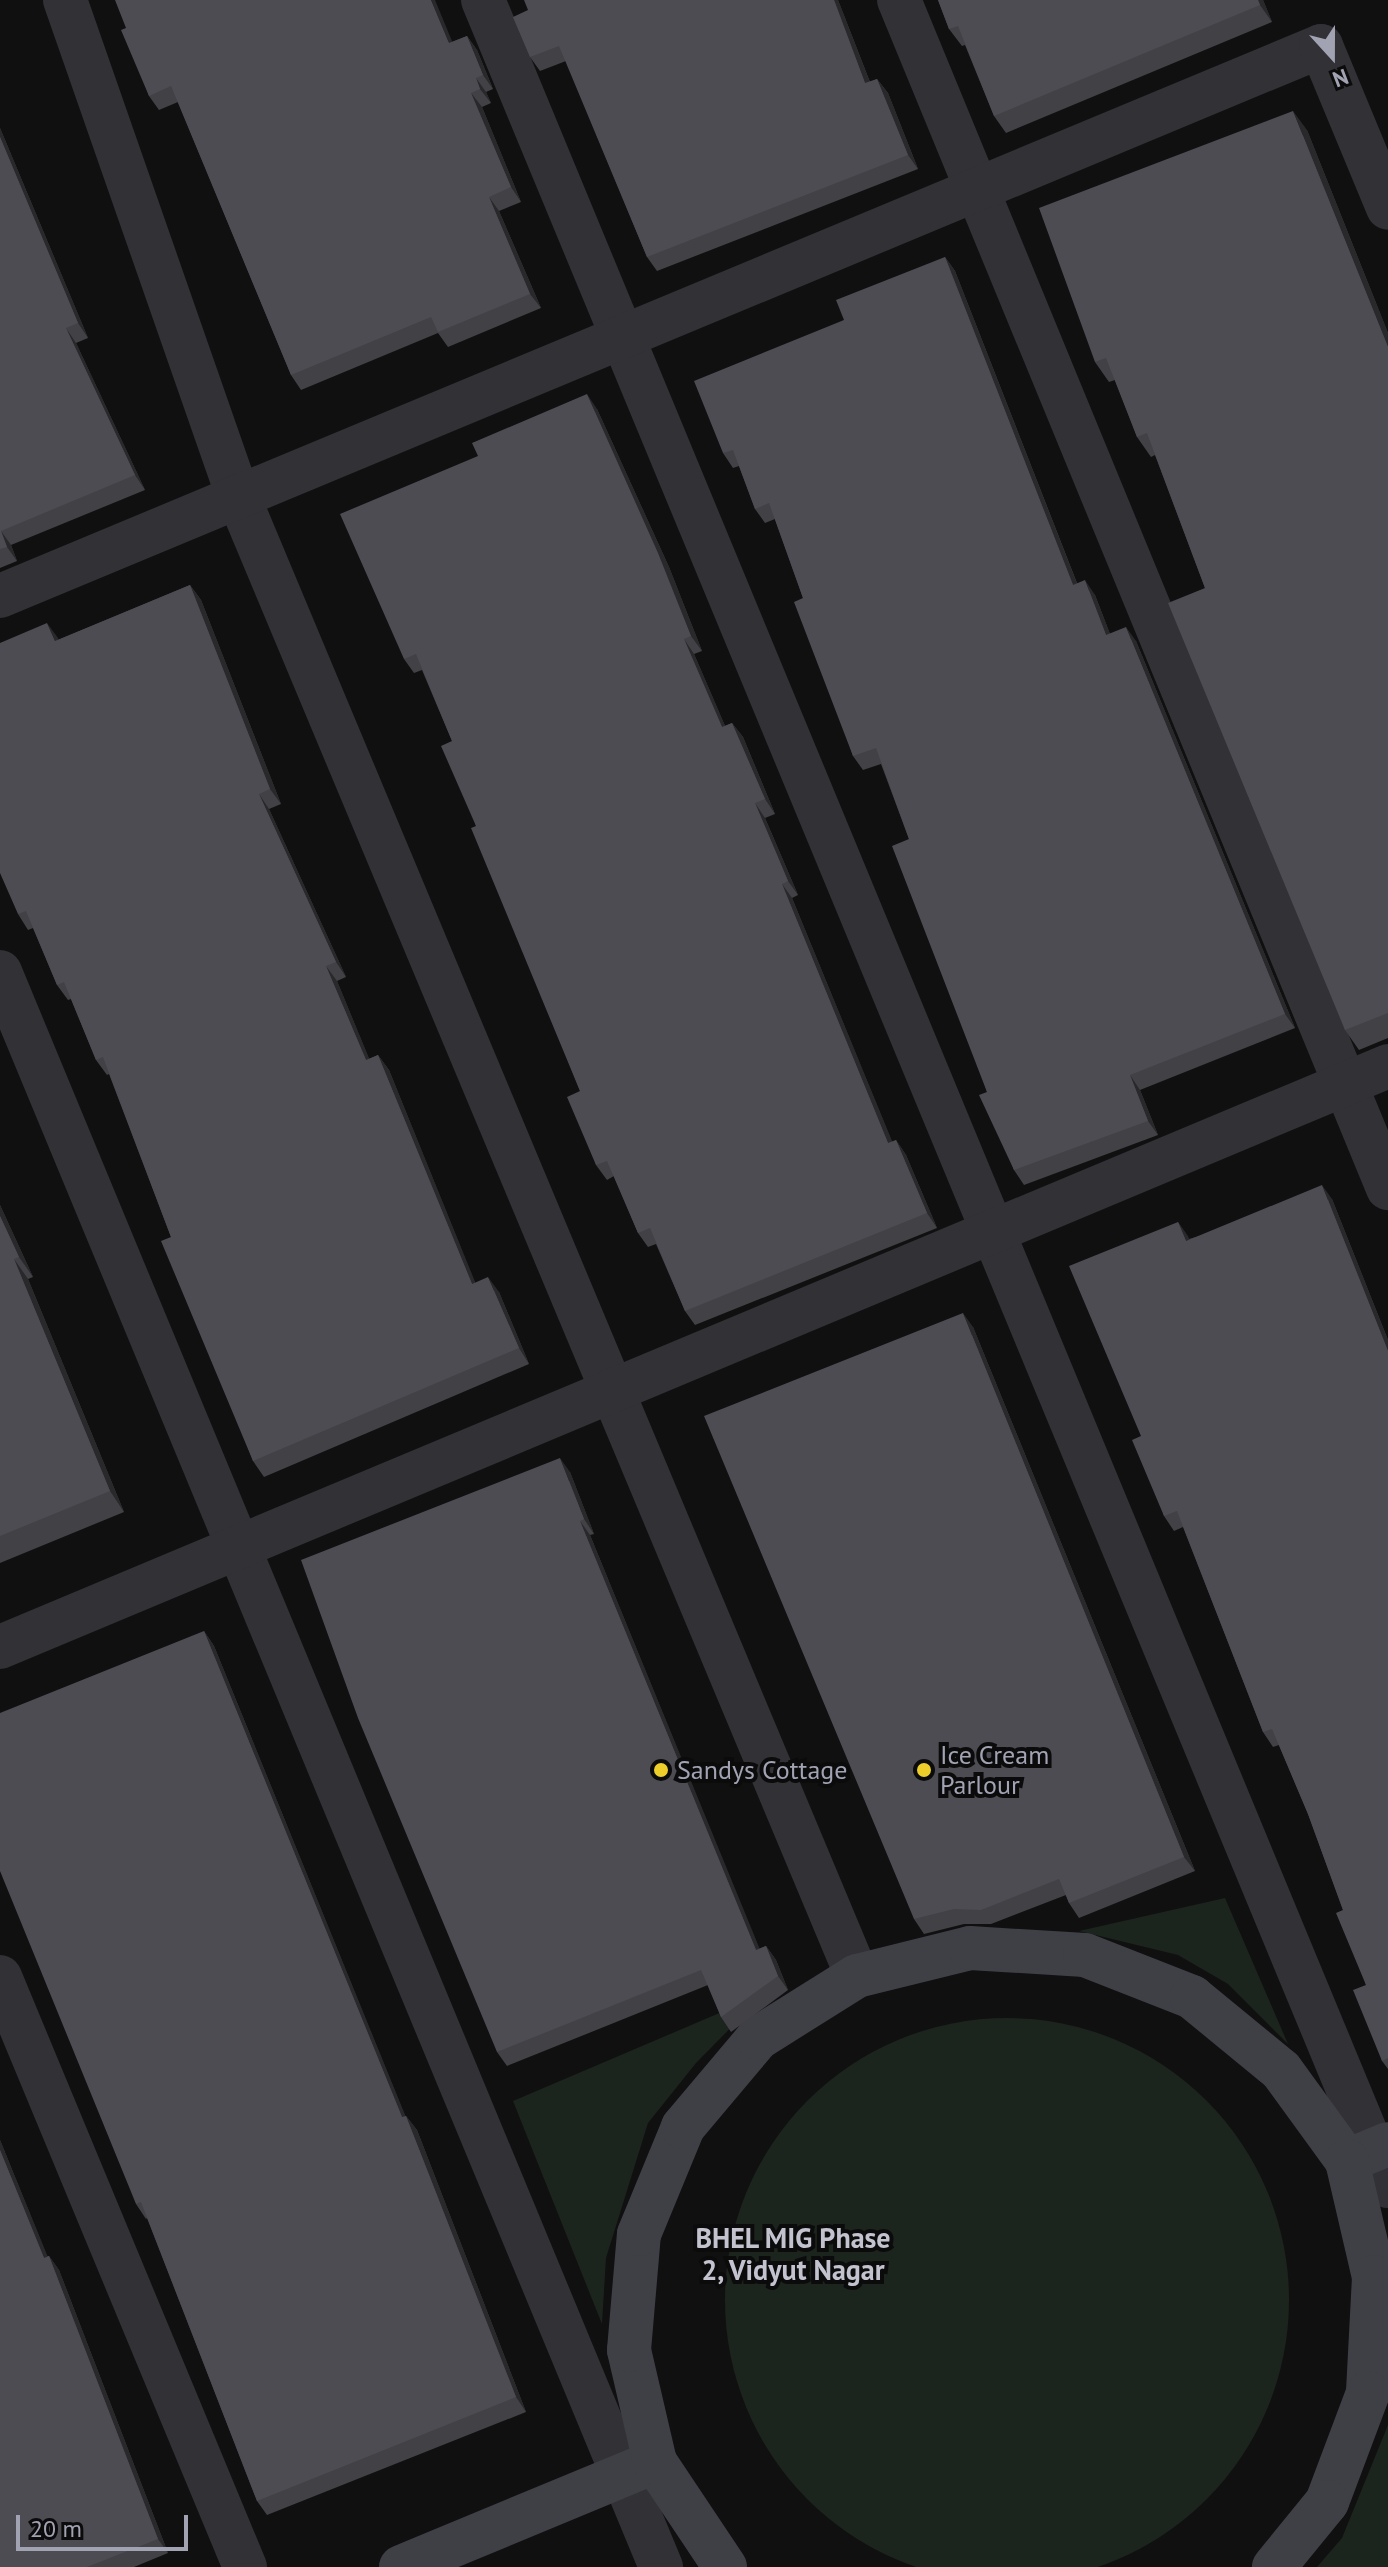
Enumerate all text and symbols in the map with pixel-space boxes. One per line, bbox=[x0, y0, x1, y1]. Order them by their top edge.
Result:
north arrow bbox=[1292, 16, 1372, 96]
text: N bbox=[1329, 63, 1352, 94]
place label: Ice Cream Parlour bbox=[940, 1739, 1049, 1800]
place label: Sandys Cottage bbox=[677, 1754, 847, 1786]
marker: Sandys Cottage bbox=[652, 1761, 670, 1779]
marker: Ice Cream Parlour bbox=[915, 1761, 933, 1779]
district label: BHEL MIG Phase 2, Vidyut Nagar bbox=[695, 2221, 891, 2287]
scale bar bbox=[20, 2499, 192, 2549]
text: 20 m bbox=[30, 2513, 82, 2544]

